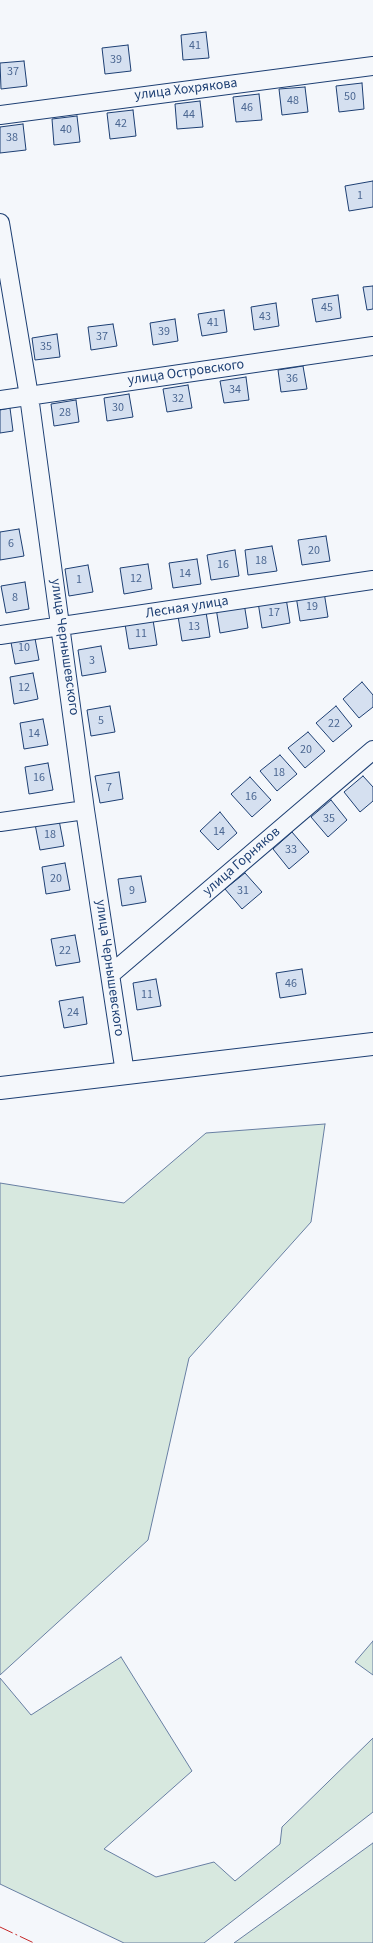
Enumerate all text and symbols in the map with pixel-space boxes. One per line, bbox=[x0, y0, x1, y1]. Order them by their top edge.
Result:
house number: 41 bbox=[189, 39, 201, 53]
house number: 39 bbox=[110, 53, 122, 67]
house number: 37 bbox=[7, 65, 19, 79]
street label: улица Хохрякова bbox=[134, 75, 238, 105]
house number: 50 bbox=[344, 90, 356, 104]
house number: 48 bbox=[287, 94, 299, 108]
house number: 46 bbox=[241, 101, 253, 115]
house number: 44 bbox=[183, 108, 195, 122]
house number: 42 bbox=[115, 117, 127, 131]
house number: 40 bbox=[60, 123, 72, 137]
house number: 38 bbox=[6, 131, 18, 145]
house number: 1 bbox=[357, 189, 363, 203]
house number: 45 bbox=[321, 301, 333, 315]
house number: 43 bbox=[259, 310, 271, 324]
house number: 41 bbox=[207, 316, 219, 330]
house number: 39 bbox=[158, 325, 170, 339]
house number: 37 bbox=[96, 330, 108, 344]
house number: 35 bbox=[40, 340, 52, 354]
street label: улица Островского bbox=[127, 357, 245, 389]
house number: 36 bbox=[286, 372, 298, 386]
house number: 34 bbox=[229, 383, 241, 397]
house number: 32 bbox=[172, 392, 184, 406]
house number: 30 bbox=[112, 401, 124, 415]
house number: 28 bbox=[59, 406, 71, 420]
house number: 6 bbox=[8, 537, 14, 551]
house number: 20 bbox=[308, 544, 320, 558]
house number: 18 bbox=[255, 554, 267, 568]
house number: 16 bbox=[217, 558, 229, 572]
house number: 14 bbox=[179, 567, 191, 581]
house number: 12 bbox=[130, 572, 142, 586]
house number: 1 bbox=[76, 573, 82, 587]
street label: улица Чернышевского bbox=[46, 578, 82, 716]
house number: 8 bbox=[12, 591, 18, 605]
street label: Лесная улица bbox=[144, 593, 230, 623]
house number: 19 bbox=[306, 600, 318, 614]
house number: 17 bbox=[268, 606, 280, 620]
house number: 13 bbox=[188, 620, 200, 634]
house number: 11 bbox=[135, 627, 147, 641]
house number: 10 bbox=[18, 641, 30, 655]
house number: 3 bbox=[89, 654, 95, 668]
house number: 12 bbox=[18, 681, 30, 695]
house number: 5 bbox=[98, 714, 104, 728]
house number: 22 bbox=[328, 717, 340, 731]
house number: 14 bbox=[28, 727, 40, 741]
house number: 20 bbox=[300, 743, 312, 757]
house number: 18 bbox=[273, 766, 285, 780]
house number: 16 bbox=[33, 771, 45, 785]
house number: 7 bbox=[106, 781, 112, 795]
house number: 16 bbox=[245, 790, 257, 804]
house number: 35 bbox=[323, 812, 335, 826]
street label: улица Горняков bbox=[200, 824, 284, 900]
house number: 14 bbox=[213, 825, 225, 839]
house number: 18 bbox=[44, 828, 56, 842]
house number: 33 bbox=[285, 843, 297, 857]
house number: 20 bbox=[50, 872, 62, 886]
house number: 9 bbox=[129, 884, 135, 898]
house number: 31 bbox=[237, 884, 249, 898]
street label: улица Чернышевского bbox=[91, 899, 127, 1037]
house number: 22 bbox=[59, 944, 71, 958]
house number: 46 bbox=[285, 977, 297, 991]
house number: 11 bbox=[141, 988, 153, 1002]
house number: 24 bbox=[67, 1006, 79, 1020]

